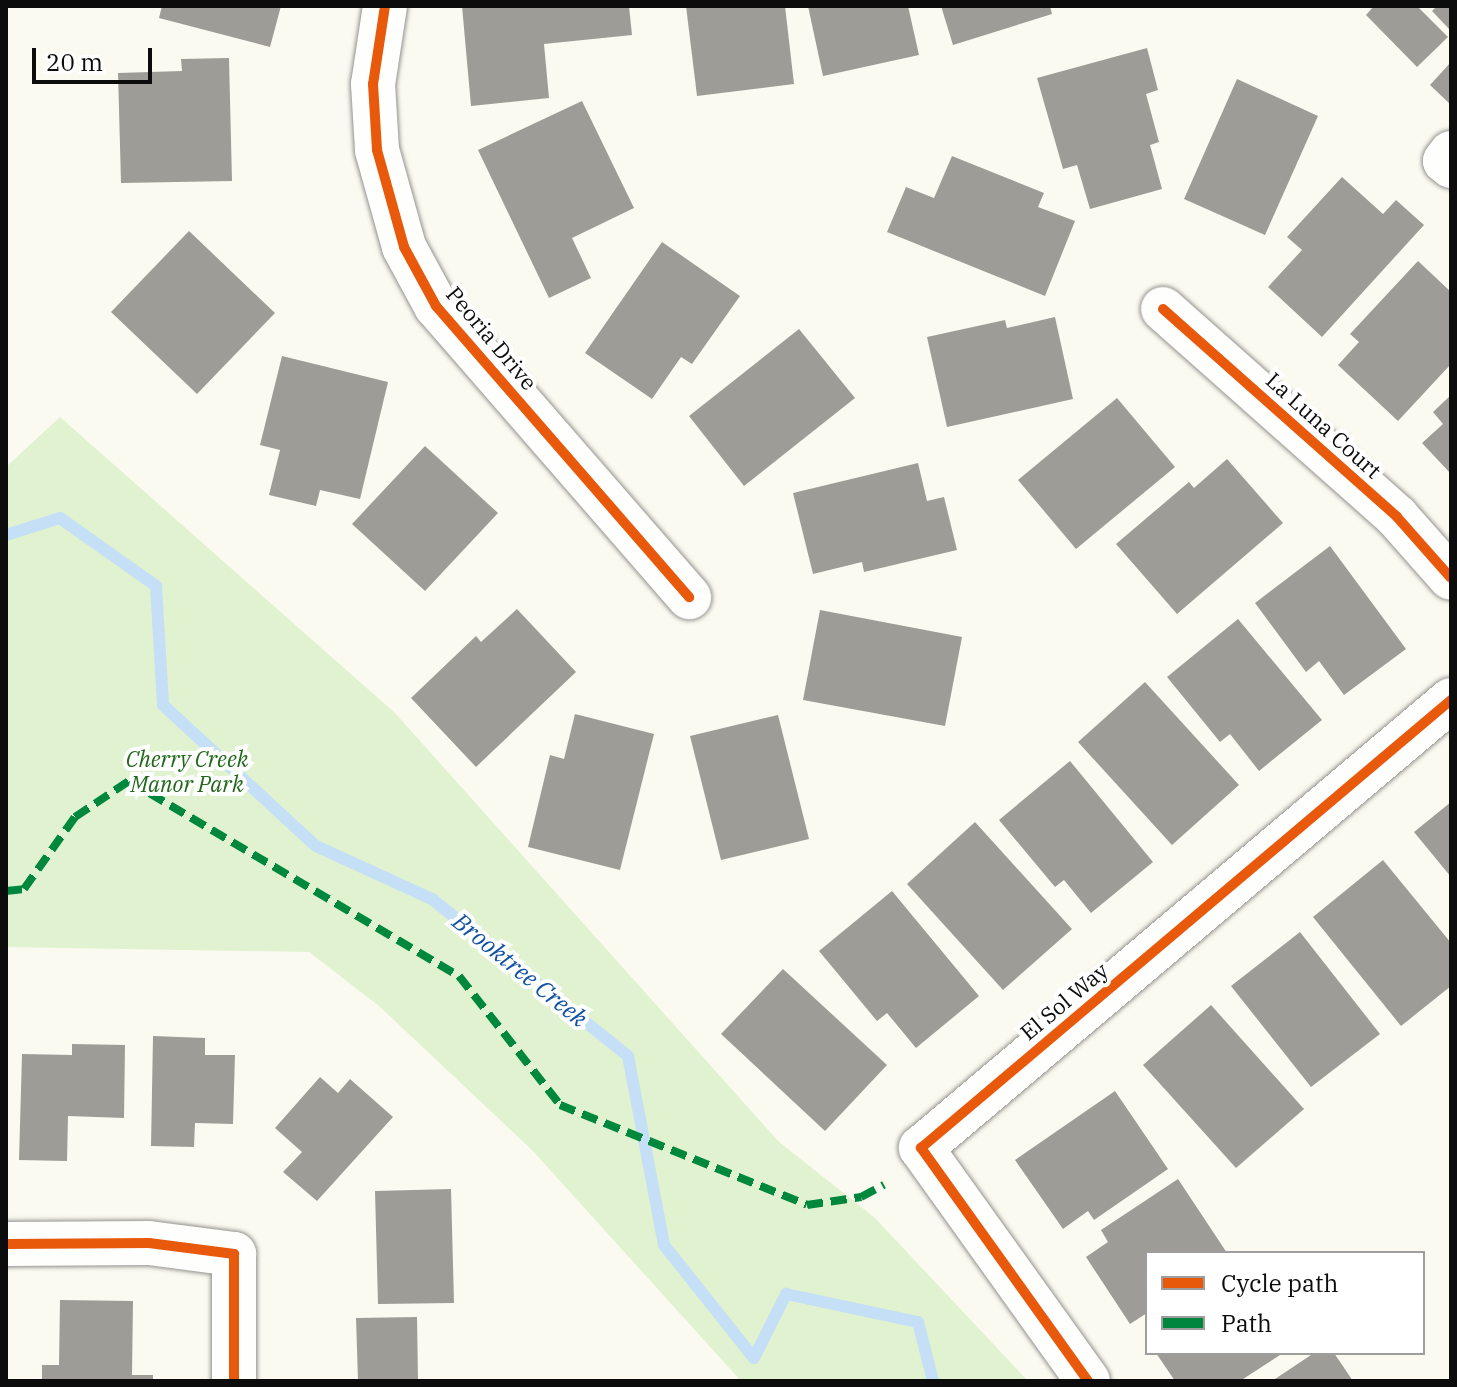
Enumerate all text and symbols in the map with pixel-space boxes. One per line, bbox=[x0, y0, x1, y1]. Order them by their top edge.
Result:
scale bar bbox=[36, 32, 156, 82]
text: 20 m bbox=[46, 46, 103, 78]
street label: Peoria Drive bbox=[441, 281, 543, 395]
street label: La Luna Court bbox=[1261, 366, 1387, 484]
park label: Cherry Creek Manor Park bbox=[126, 745, 248, 796]
water label: Brooktree Creek bbox=[447, 907, 593, 1033]
street label: El Sol Way bbox=[1015, 957, 1113, 1045]
legend bbox=[1145, 1251, 1425, 1355]
text: Cycle path bbox=[1221, 1267, 1338, 1299]
text: Path bbox=[1221, 1307, 1272, 1339]

